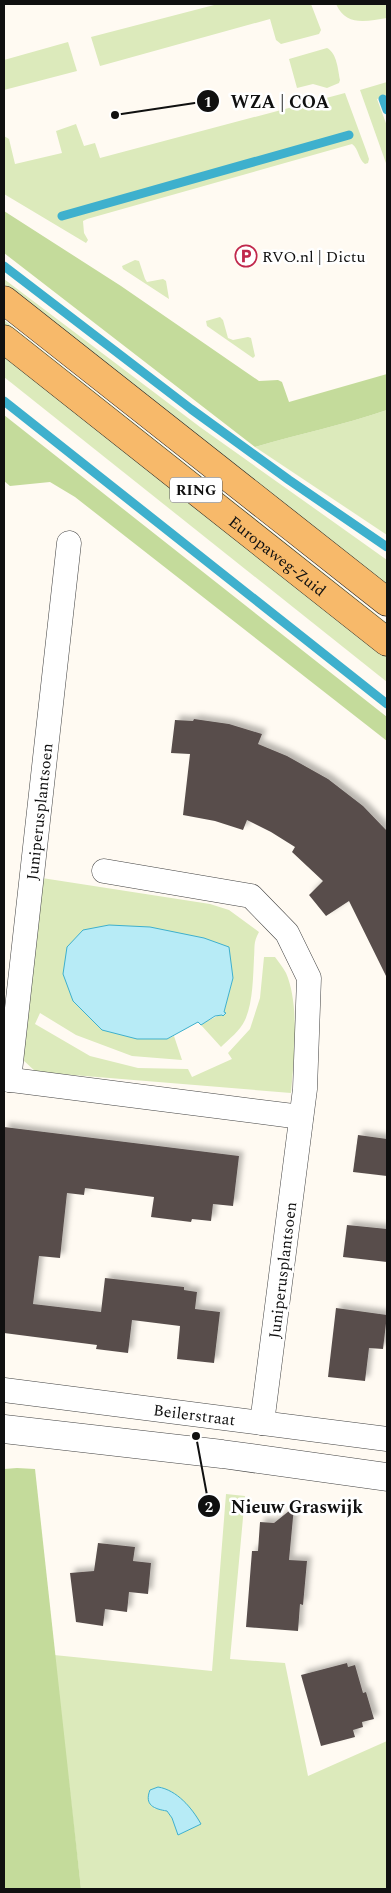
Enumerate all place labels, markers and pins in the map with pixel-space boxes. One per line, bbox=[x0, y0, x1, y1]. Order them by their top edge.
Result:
callout: WZA | COA bbox=[195, 85, 339, 118]
parking icon: RVO.nl | Dictu bbox=[234, 244, 258, 268]
place label: RVO.nl | Dictu bbox=[262, 245, 365, 269]
callout: Nieuw Graswijk bbox=[196, 1490, 373, 1523]

